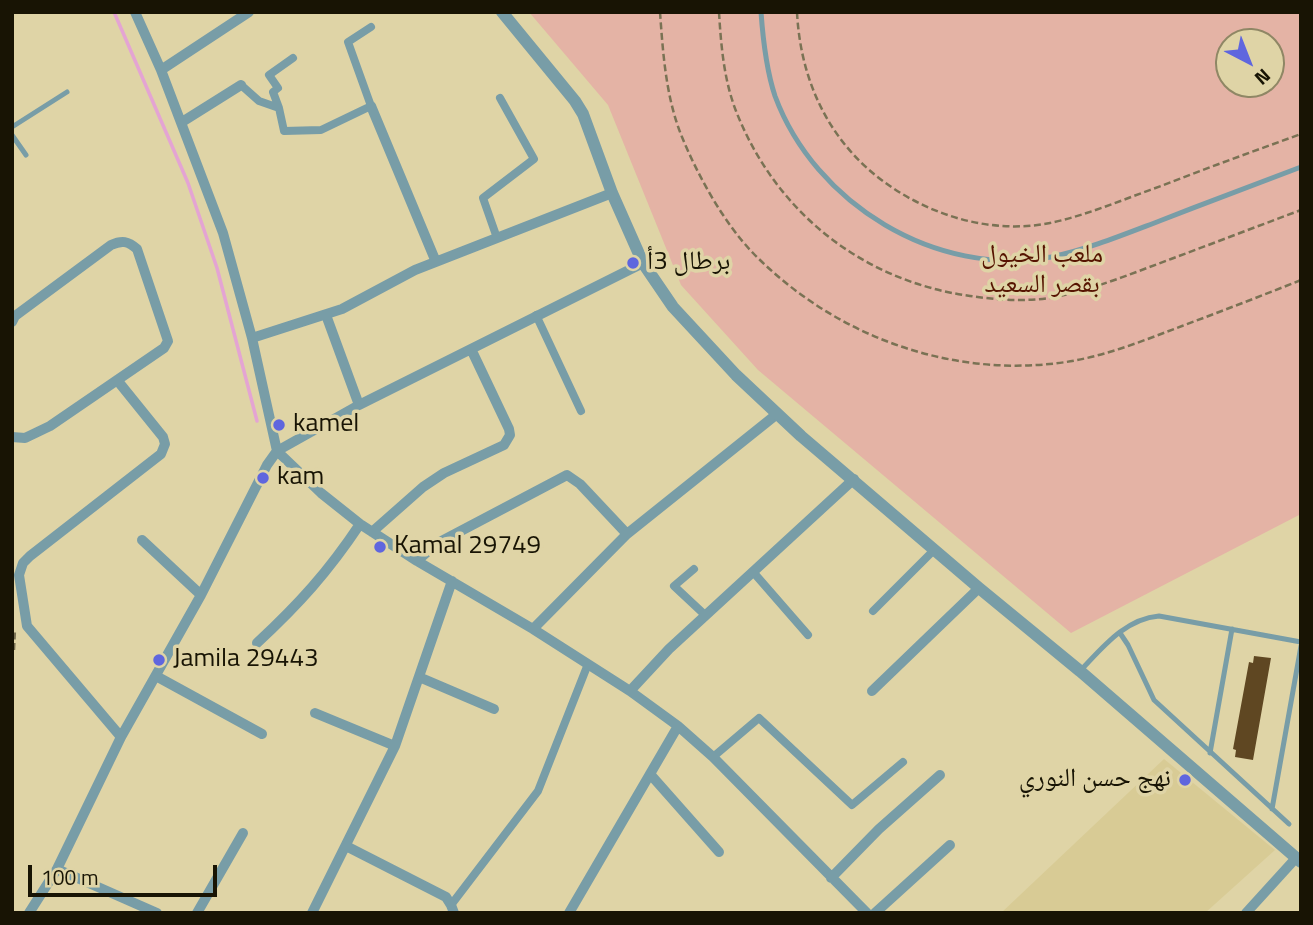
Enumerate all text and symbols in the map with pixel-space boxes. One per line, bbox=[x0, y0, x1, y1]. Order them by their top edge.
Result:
north arrow bbox=[1215, 28, 1285, 98]
text: N bbox=[1248, 62, 1278, 93]
park label: ملعب الخيول بقصر السعيد bbox=[981, 240, 1103, 302]
place label: برطال 3أ bbox=[647, 247, 730, 279]
marker: برطال 3أ bbox=[625, 255, 641, 271]
place label: kamel bbox=[293, 409, 359, 441]
marker: kamel bbox=[271, 417, 287, 433]
place label: kam bbox=[277, 462, 324, 494]
marker: kam bbox=[255, 470, 271, 486]
place label: Kamal 29749 bbox=[394, 531, 541, 563]
marker: Kamal 29749 bbox=[372, 539, 388, 555]
place label: Jamila 29443 bbox=[173, 644, 319, 676]
marker: Jamila 29443 bbox=[151, 652, 167, 668]
place label: نهج حسن النوري bbox=[1019, 764, 1171, 796]
marker: نهج حسن النوري bbox=[1177, 772, 1193, 788]
scale bar bbox=[32, 852, 220, 896]
text: 100 m bbox=[41, 861, 98, 893]

